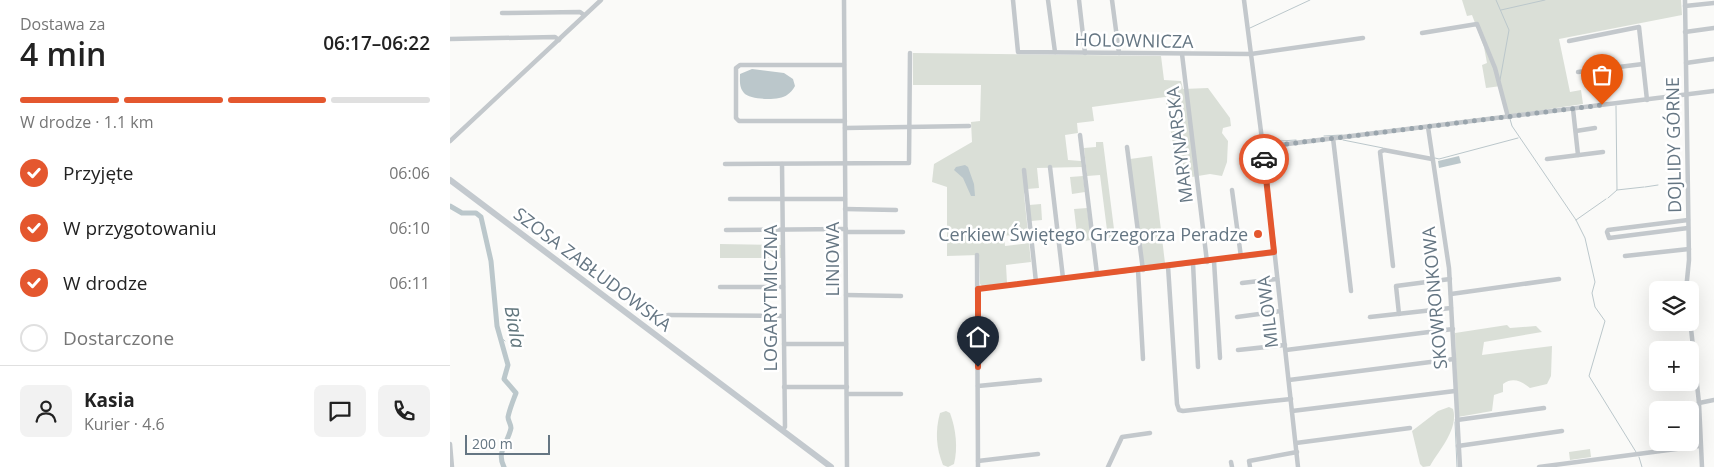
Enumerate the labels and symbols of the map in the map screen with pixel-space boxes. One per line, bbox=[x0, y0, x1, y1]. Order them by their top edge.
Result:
street label: HOLOWNICZA bbox=[1074, 27, 1194, 53]
pin bbox=[1581, 54, 1623, 105]
street label: DOJLIDY GÓRNE bbox=[1660, 77, 1686, 213]
street label: MARYNARSKA bbox=[1160, 85, 1198, 205]
courier bbox=[1239, 134, 1289, 184]
street label: SZOSA ZABŁUDOWSKA bbox=[509, 202, 677, 337]
street label: LINIOWA bbox=[820, 221, 844, 297]
place label: Cerkiew Świętego Grzegorza Peradze bbox=[938, 222, 1248, 246]
street label: LOGARYTMICZNA bbox=[758, 224, 782, 371]
street label: SKOWRONKOWA bbox=[1416, 225, 1452, 370]
marker: Cerkiew Świętego Grzegorza Peradze bbox=[1252, 228, 1264, 240]
street label: MILOWA bbox=[1251, 274, 1283, 350]
water label: Biala bbox=[499, 304, 532, 350]
pin bbox=[957, 316, 999, 367]
scale bar bbox=[465, 432, 550, 455]

